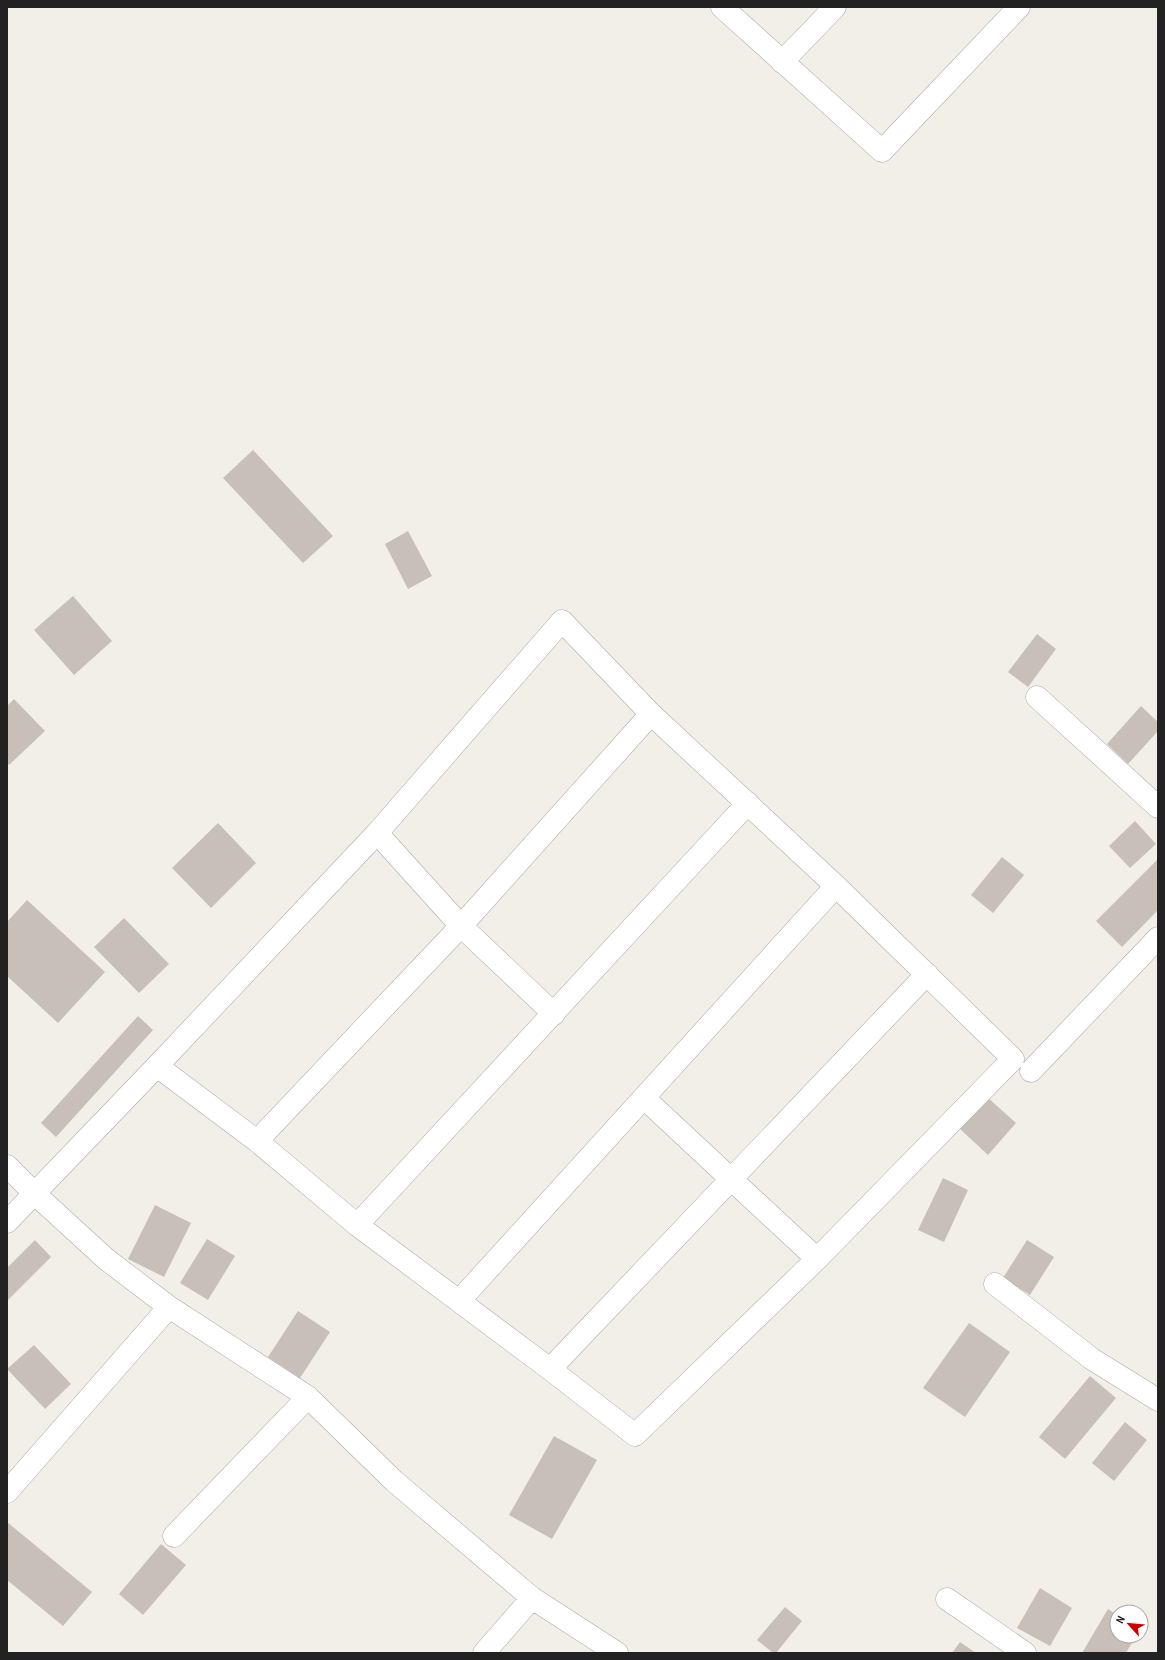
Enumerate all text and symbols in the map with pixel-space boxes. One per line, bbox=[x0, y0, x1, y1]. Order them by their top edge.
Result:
north arrow bbox=[1109, 1604, 1149, 1644]
text: N bbox=[1112, 1613, 1128, 1626]

